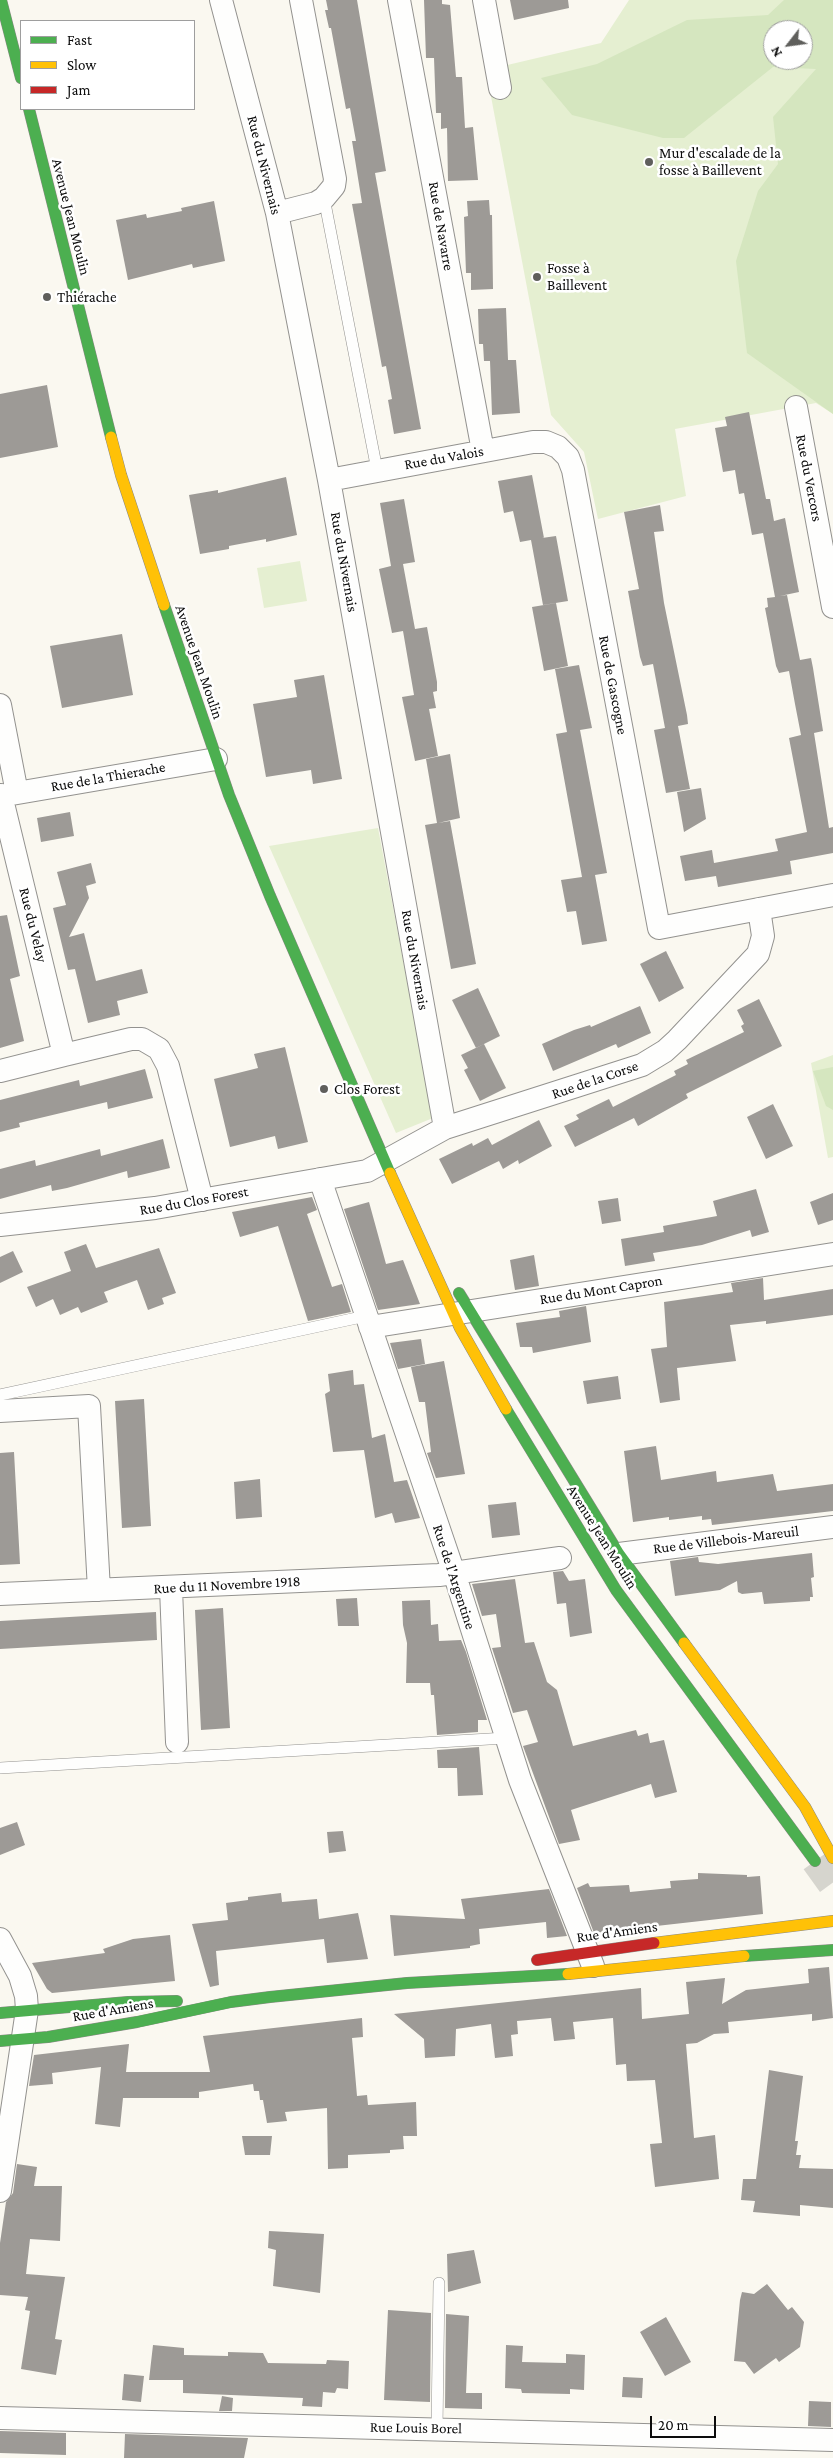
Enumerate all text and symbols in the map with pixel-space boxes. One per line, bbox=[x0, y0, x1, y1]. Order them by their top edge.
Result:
legend bbox=[20, 20, 195, 110]
north arrow bbox=[763, 20, 813, 70]
text: Fast bbox=[67, 32, 92, 48]
text: N bbox=[767, 44, 785, 60]
text: Slow bbox=[67, 57, 96, 73]
text: Jam bbox=[67, 82, 90, 98]
street label: Rue du Nivernais bbox=[243, 114, 285, 216]
place label: Mur d'escalade de la fosse à Baillevent bbox=[659, 144, 781, 179]
marker: Mur d'escalade de la fosse à Baillevent bbox=[643, 156, 655, 168]
street label: Avenue Jean Moulin bbox=[48, 157, 94, 277]
street label: Rue de Navarre bbox=[424, 180, 458, 272]
place label: Fosse à Baillevent bbox=[547, 259, 607, 294]
marker: Fosse à Baillevent bbox=[531, 271, 543, 283]
place label: Thiérache bbox=[57, 288, 117, 306]
marker: Thiérache bbox=[41, 291, 53, 303]
street label: Rue du Vercors bbox=[792, 433, 826, 523]
street label: Rue du Valois bbox=[403, 442, 485, 474]
street label: Rue du Nivernais bbox=[326, 510, 362, 614]
street label: Avenue Jean Moulin bbox=[171, 603, 227, 721]
street label: Rue de Gascogne bbox=[595, 634, 631, 736]
street label: Rue de la Thierache bbox=[49, 758, 167, 796]
street label: Rue du Velay bbox=[15, 886, 51, 964]
street label: Rue du Nivernais bbox=[397, 908, 433, 1012]
street label: Rue de la Corse bbox=[549, 1057, 641, 1103]
place label: Clos Forest bbox=[334, 1080, 400, 1098]
marker: Clos Forest bbox=[318, 1083, 330, 1095]
street label: Rue du Clos Forest bbox=[138, 1183, 250, 1219]
street label: Rue du Mont Capron bbox=[538, 1271, 664, 1309]
street label: Avenue Jean Moulin bbox=[563, 1482, 641, 1592]
street label: Rue de l'Argentine bbox=[429, 1522, 479, 1632]
street label: Rue de Villebois-Mareuil bbox=[652, 1522, 800, 1558]
street label: Rue du 11 Novembre 1918 bbox=[153, 1572, 301, 1598]
street label: Rue d'Amiens bbox=[575, 1917, 659, 1947]
street label: Rue d'Amiens bbox=[71, 1994, 155, 2026]
scale bar bbox=[653, 2406, 719, 2438]
text: 20 m bbox=[658, 2417, 689, 2433]
street label: Rue Louis Borel bbox=[370, 2418, 462, 2438]

